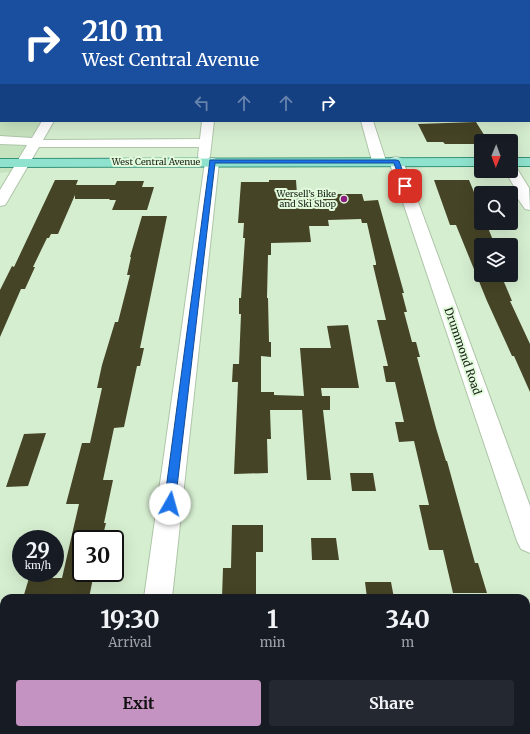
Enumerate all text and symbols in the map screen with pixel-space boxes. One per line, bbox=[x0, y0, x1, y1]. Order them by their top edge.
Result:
text: 210 m bbox=[82, 13, 163, 49]
icon: right bbox=[16, 16, 68, 68]
text: West Central Avenue bbox=[82, 48, 259, 71]
icon: left bbox=[191, 92, 213, 114]
icon: ahead bbox=[233, 92, 255, 114]
icon: ahead bbox=[275, 92, 297, 114]
icon: right bbox=[317, 92, 339, 114]
north arrow bbox=[474, 134, 518, 178]
map controls bbox=[474, 134, 518, 282]
street label: West Central Avenue bbox=[111, 156, 201, 167]
pin bbox=[388, 169, 422, 203]
icon: arrive bbox=[394, 175, 416, 197]
button: search bbox=[474, 186, 518, 230]
place label: Wersell’s Bike and Ski Shop bbox=[276, 188, 336, 209]
marker: Wersell’s Bike and Ski Shop bbox=[339, 194, 349, 204]
button: layers bbox=[474, 238, 518, 282]
street label: Drummond Road bbox=[441, 305, 485, 397]
position arrow bbox=[149, 483, 191, 525]
speed limit sign: 30 bbox=[72, 530, 124, 582]
text: 29 bbox=[26, 538, 50, 563]
text: km/h bbox=[25, 559, 51, 572]
text: 19:30 bbox=[100, 604, 160, 635]
text: 1 bbox=[267, 604, 278, 635]
text: 340 bbox=[386, 604, 430, 635]
text: Arrival bbox=[108, 634, 152, 651]
text: min bbox=[260, 634, 285, 651]
text: m bbox=[401, 634, 414, 651]
button: Exit bbox=[16, 680, 261, 726]
button: Share bbox=[269, 680, 514, 726]

